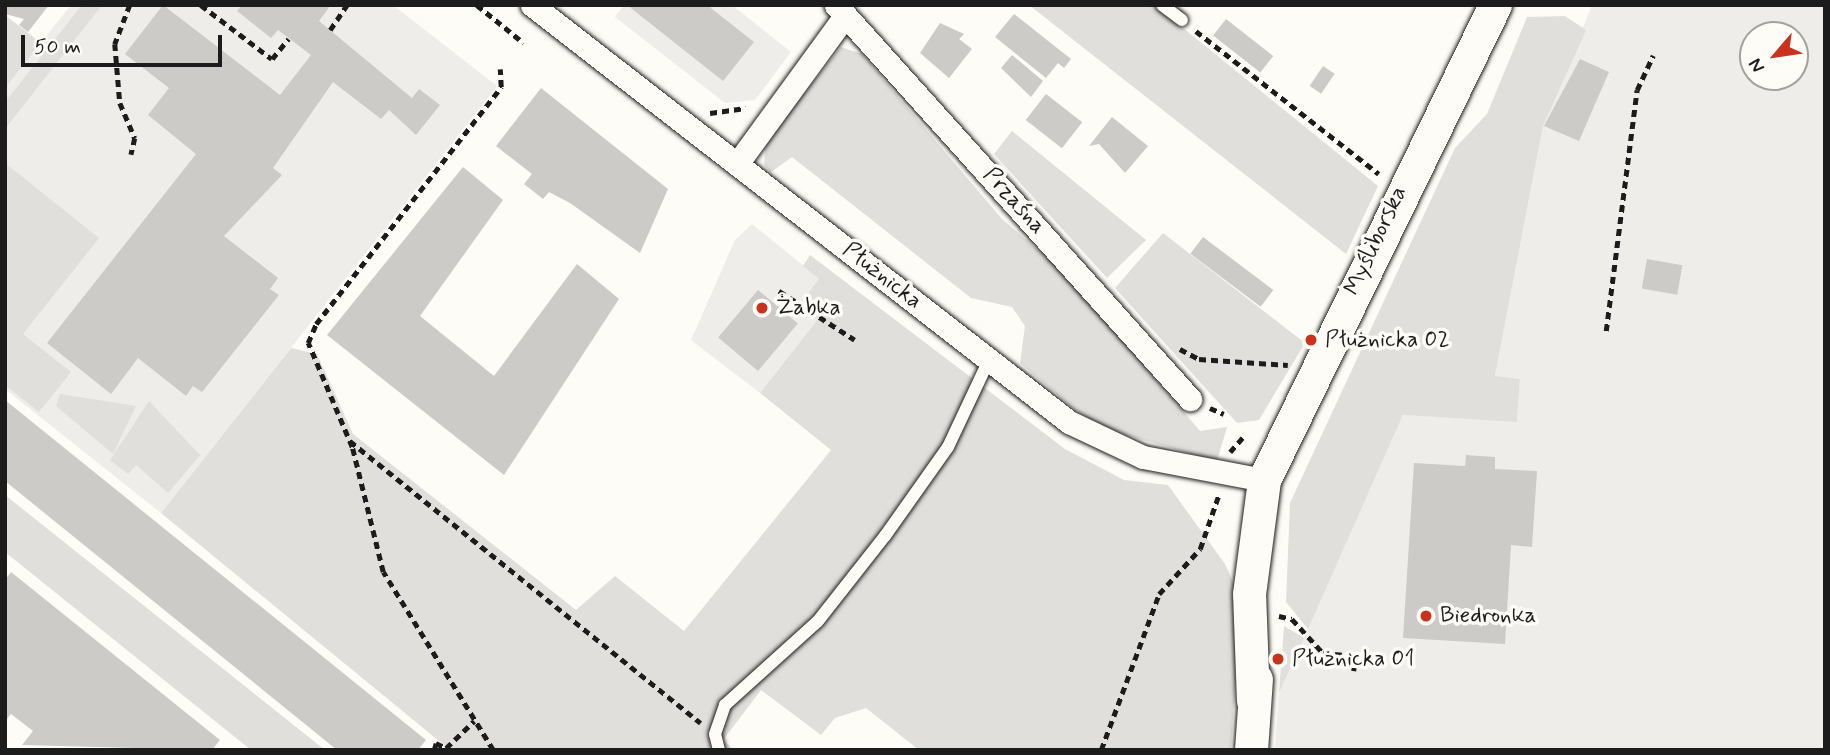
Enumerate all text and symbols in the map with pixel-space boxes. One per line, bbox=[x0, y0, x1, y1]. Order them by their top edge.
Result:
scale bar bbox=[24, 21, 226, 65]
north arrow bbox=[1739, 21, 1809, 91]
text: 50 m bbox=[34, 33, 81, 61]
text: N bbox=[1743, 54, 1771, 77]
street label: Przaśna bbox=[977, 162, 1051, 240]
street label: Myśliborska bbox=[1339, 182, 1413, 300]
street label: Płużnicka bbox=[837, 236, 927, 316]
place label: Żabka bbox=[776, 294, 841, 322]
marker: Żabka bbox=[754, 300, 770, 316]
place label: Płużnicka 02 bbox=[1325, 326, 1450, 354]
marker: Płużnicka 02 bbox=[1303, 332, 1319, 348]
place label: Biedronka bbox=[1440, 602, 1536, 630]
marker: Biedronka bbox=[1418, 608, 1434, 624]
place label: Płużnicka 01 bbox=[1292, 645, 1414, 673]
marker: Płużnicka 01 bbox=[1270, 651, 1286, 667]

